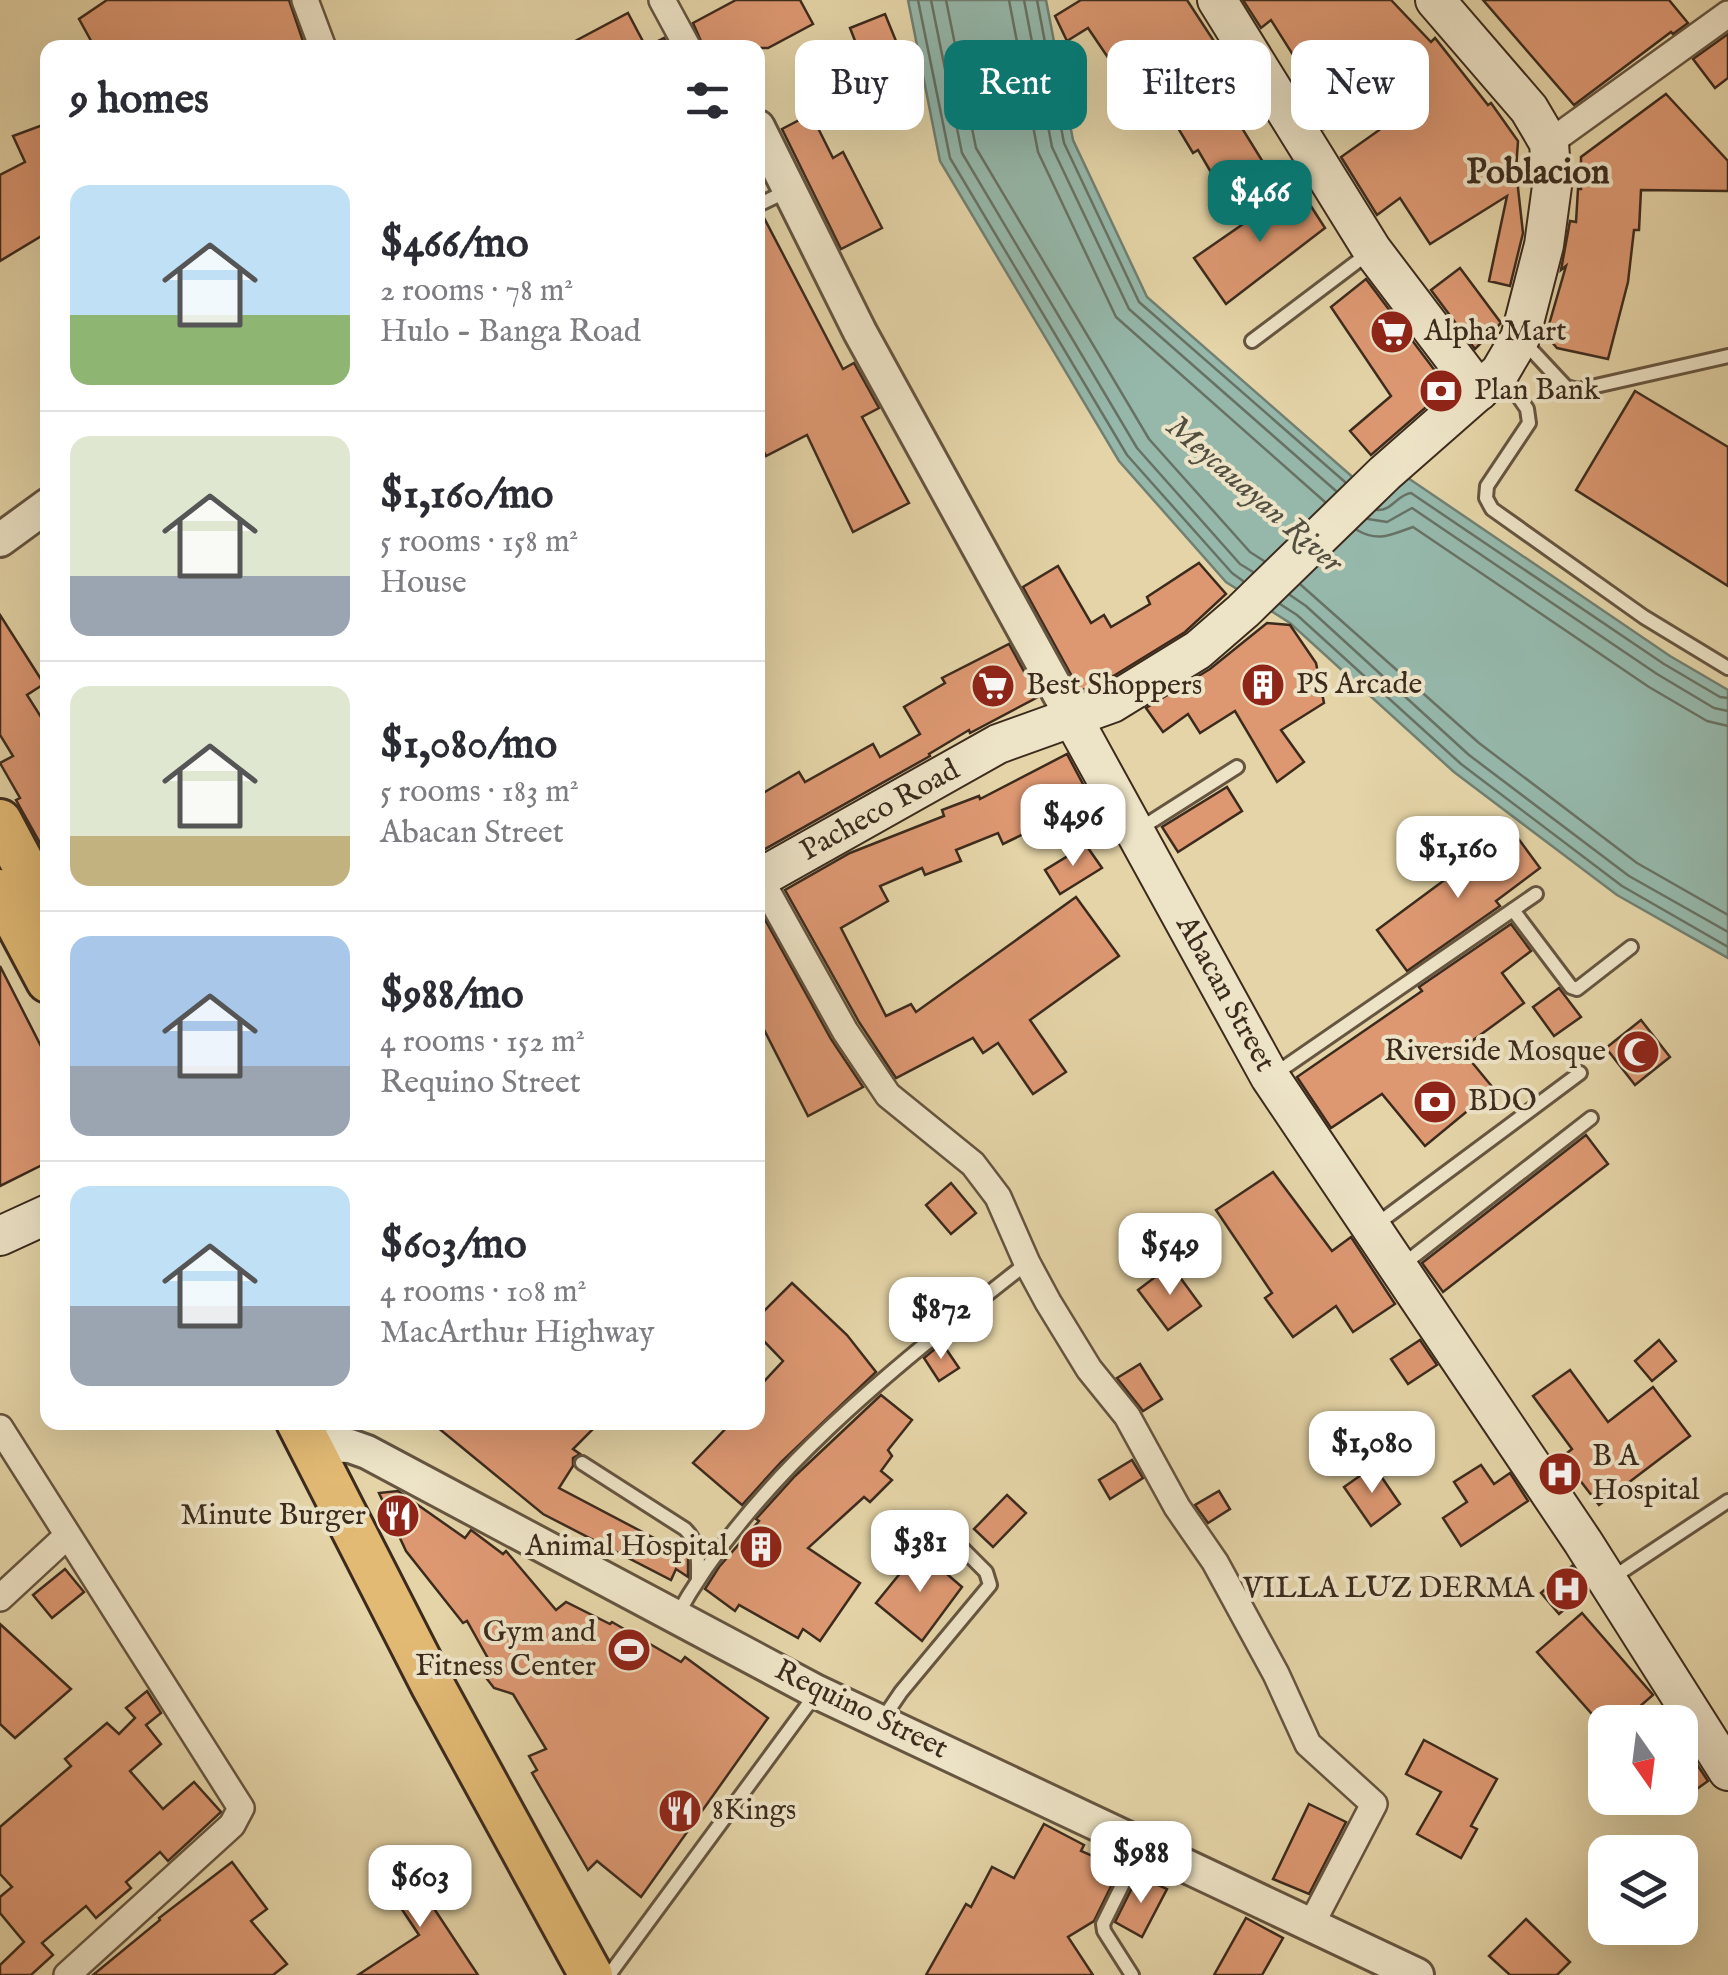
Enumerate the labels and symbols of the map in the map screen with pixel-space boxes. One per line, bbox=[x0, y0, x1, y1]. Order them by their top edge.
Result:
district label: Poblacion bbox=[1466, 151, 1610, 196]
pin: $466 bbox=[1201, 160, 1319, 245]
supermarket icon: Alpha Mart bbox=[1369, 309, 1415, 355]
place label: Alpha Mart bbox=[1423, 313, 1567, 351]
bank icon: Plan Bank bbox=[1418, 368, 1464, 414]
place label: Plan Bank bbox=[1474, 372, 1601, 410]
water label: Meycauayan River bbox=[1157, 407, 1353, 585]
building icon: PS Arcade bbox=[1240, 662, 1286, 708]
supermarket icon: Best Shoppers bbox=[970, 663, 1016, 709]
place label: PS Arcade bbox=[1296, 666, 1422, 704]
place label: Best Shoppers bbox=[1026, 667, 1202, 705]
street label: Pacheco Road bbox=[794, 751, 967, 870]
pin: $496 bbox=[1014, 784, 1132, 869]
pin: $1,160 bbox=[1377, 816, 1539, 901]
street label: Abacan Street bbox=[1166, 909, 1283, 1079]
mosque icon: Riverside Mosque bbox=[1615, 1029, 1661, 1075]
place label: Riverside Mosque bbox=[1384, 1033, 1606, 1071]
bank icon: BDO bbox=[1412, 1079, 1458, 1125]
place label: BDO bbox=[1468, 1083, 1537, 1121]
pin: $549 bbox=[1111, 1213, 1229, 1298]
pin: $872 bbox=[882, 1277, 1000, 1362]
pin: $1,080 bbox=[1291, 1411, 1453, 1496]
place label: B A Hospital bbox=[1592, 1438, 1700, 1510]
hospital icon: B A Hospital bbox=[1537, 1451, 1583, 1497]
restaurant icon: Minute Burger bbox=[375, 1493, 421, 1539]
place label: Minute Burger bbox=[180, 1497, 366, 1535]
pin: $381 bbox=[861, 1510, 979, 1595]
building icon: Animal Hospital bbox=[738, 1524, 784, 1570]
place label: Animal Hospital bbox=[524, 1528, 729, 1566]
hospital icon: VILLA LUZ DERMA bbox=[1544, 1566, 1590, 1612]
place label: VILLA LUZ DERMA bbox=[1242, 1570, 1535, 1608]
place label: Gym and Fitness Center bbox=[415, 1614, 597, 1686]
sports icon: Gym and Fitness Center bbox=[606, 1627, 652, 1673]
street label: Requino Street bbox=[768, 1652, 954, 1768]
north arrow bbox=[1588, 1705, 1698, 1815]
restaurant icon: 8Kings bbox=[657, 1788, 703, 1834]
place label: 8Kings bbox=[712, 1792, 796, 1830]
pin: $988 bbox=[1082, 1821, 1200, 1906]
pin: $603 bbox=[361, 1845, 479, 1930]

